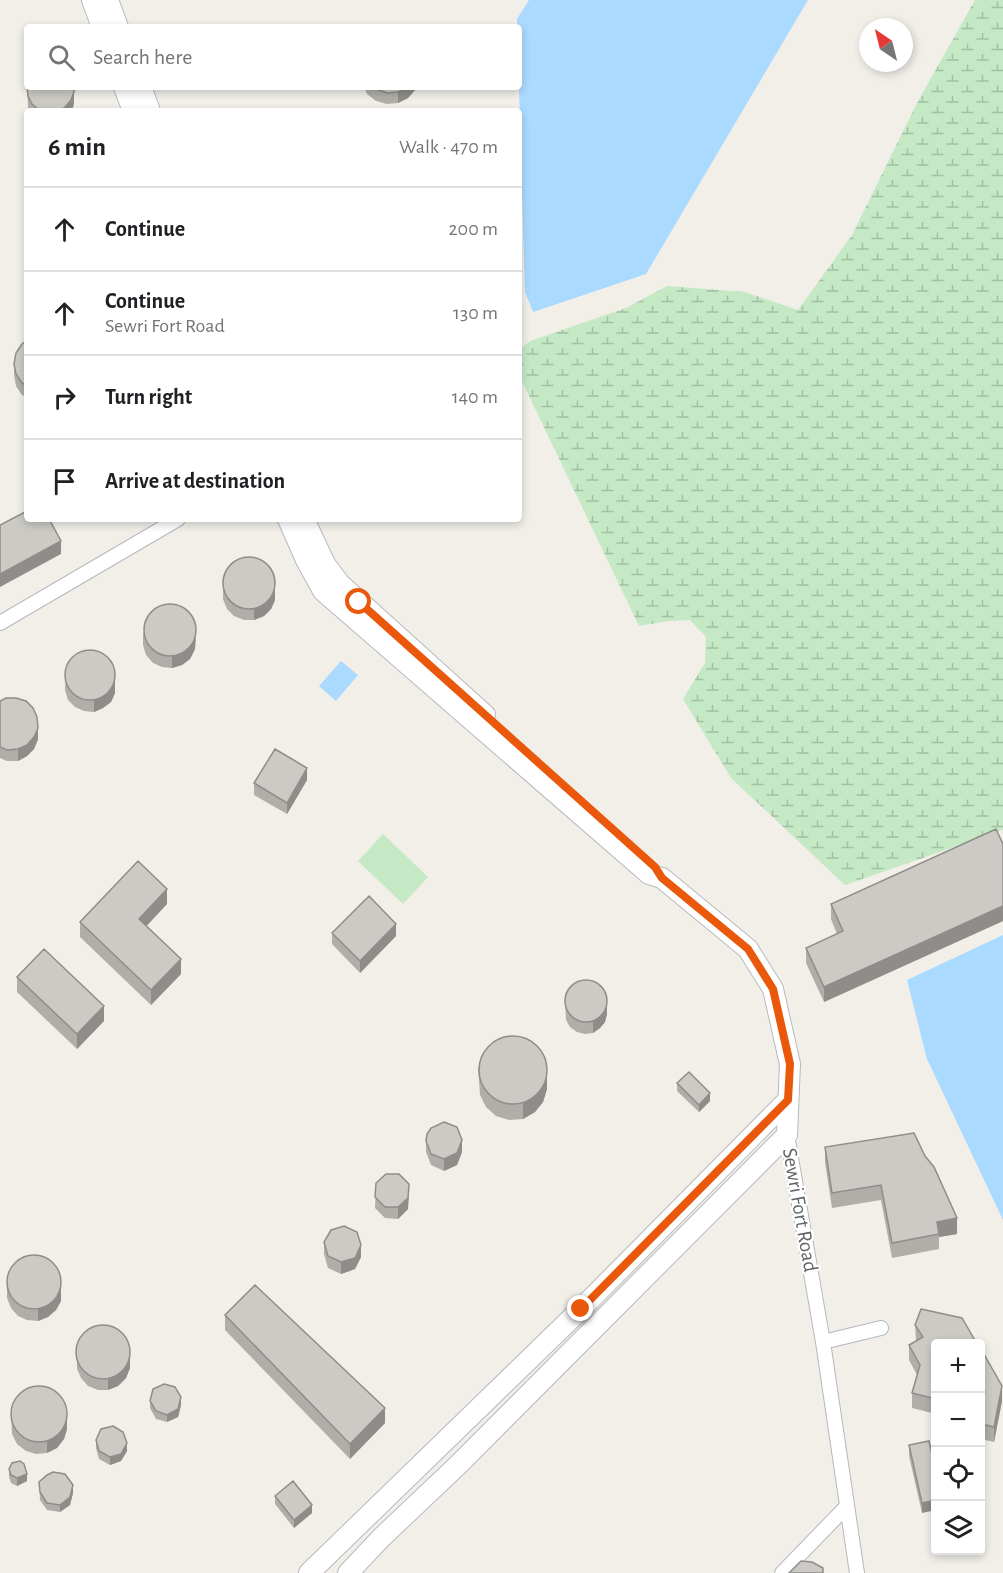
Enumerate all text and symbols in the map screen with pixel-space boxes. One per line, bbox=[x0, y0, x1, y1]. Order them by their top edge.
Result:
north arrow bbox=[859, 18, 913, 72]
search box bbox=[24, 24, 522, 90]
icon: search bbox=[45, 41, 78, 74]
text: Search here bbox=[93, 46, 192, 68]
text: 6 min bbox=[48, 134, 106, 160]
text: Walk · 470 m bbox=[399, 137, 498, 157]
icon: ahead bbox=[48, 213, 81, 246]
text: Continue bbox=[105, 218, 185, 240]
text: 200 m bbox=[448, 219, 498, 239]
text: Continue bbox=[105, 290, 185, 312]
icon: ahead bbox=[48, 297, 81, 330]
text: 130 m bbox=[453, 303, 498, 323]
text: Sewri Fort Road bbox=[105, 316, 225, 336]
icon: right bbox=[48, 381, 81, 414]
text: Turn right bbox=[105, 386, 192, 408]
text: 140 m bbox=[452, 387, 498, 407]
icon: arrive bbox=[48, 465, 81, 498]
text: Arrive at destination bbox=[105, 470, 285, 492]
route start bbox=[345, 588, 371, 614]
street label: Sewri Fort Road bbox=[779, 1146, 821, 1274]
route end bbox=[567, 1295, 593, 1321]
map controls bbox=[931, 1339, 985, 1555]
button: + bbox=[931, 1339, 985, 1393]
button: − bbox=[931, 1393, 985, 1447]
button: locate bbox=[931, 1447, 985, 1501]
button: layers bbox=[931, 1501, 985, 1555]

